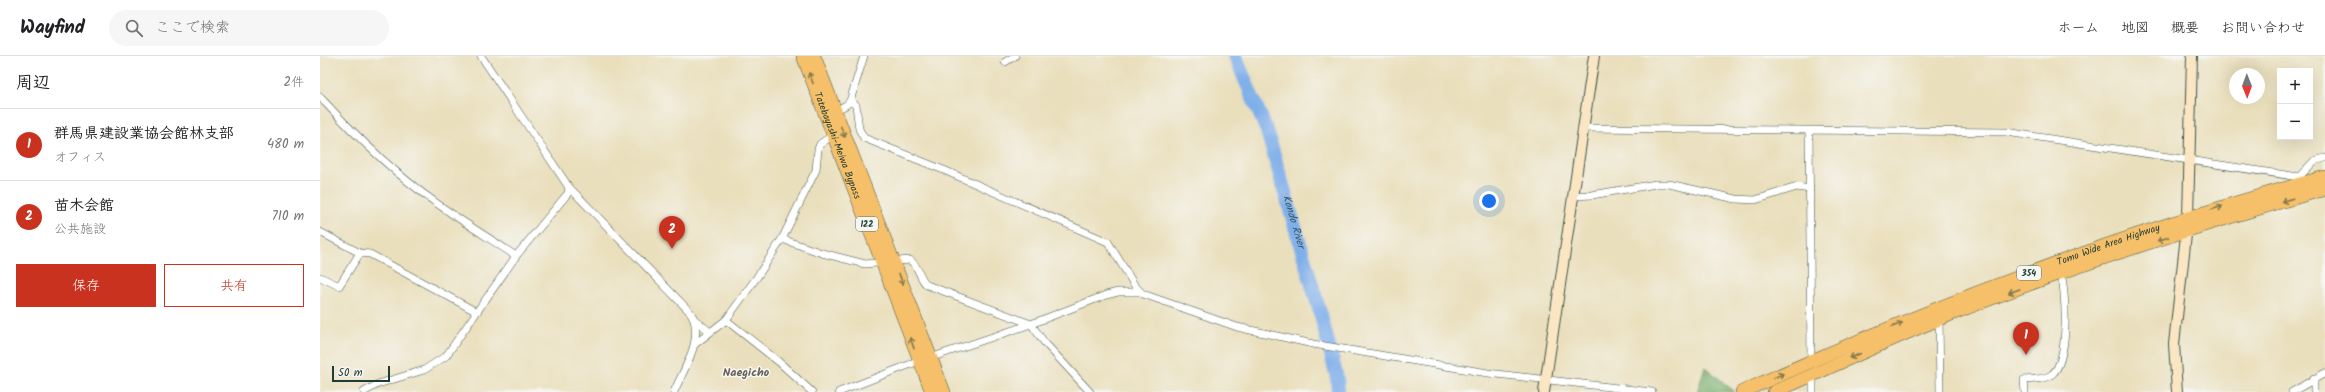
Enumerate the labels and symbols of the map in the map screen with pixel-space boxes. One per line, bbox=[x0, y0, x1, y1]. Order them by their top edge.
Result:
north arrow bbox=[2229, 68, 2265, 104]
one-way arrow bbox=[806, 72, 814, 84]
street label: Tatebayashi-Meiwa Bypass bbox=[810, 90, 866, 202]
one-way arrow bbox=[840, 125, 848, 137]
your location bbox=[1479, 191, 1499, 211]
water label: Kondo River bbox=[1277, 193, 1310, 253]
one-way arrow bbox=[2281, 196, 2294, 204]
one-way arrow bbox=[2210, 204, 2222, 212]
pin: 2 bbox=[659, 216, 685, 249]
road number: 122 bbox=[856, 217, 878, 231]
street label: Tomo Wide Area Highway bbox=[2055, 219, 2162, 270]
one-way arrow bbox=[2158, 235, 2170, 243]
road number: 354 bbox=[2017, 266, 2041, 280]
one-way arrow bbox=[897, 272, 905, 284]
one-way arrow bbox=[2009, 287, 2021, 295]
one-way arrow bbox=[1891, 321, 1903, 328]
pin: 1 bbox=[2013, 322, 2039, 355]
one-way arrow bbox=[908, 337, 916, 349]
one-way arrow bbox=[1850, 353, 1862, 360]
district label: Naegicho bbox=[723, 363, 770, 382]
scale bar bbox=[332, 364, 390, 383]
one-way arrow bbox=[1771, 372, 1783, 379]

